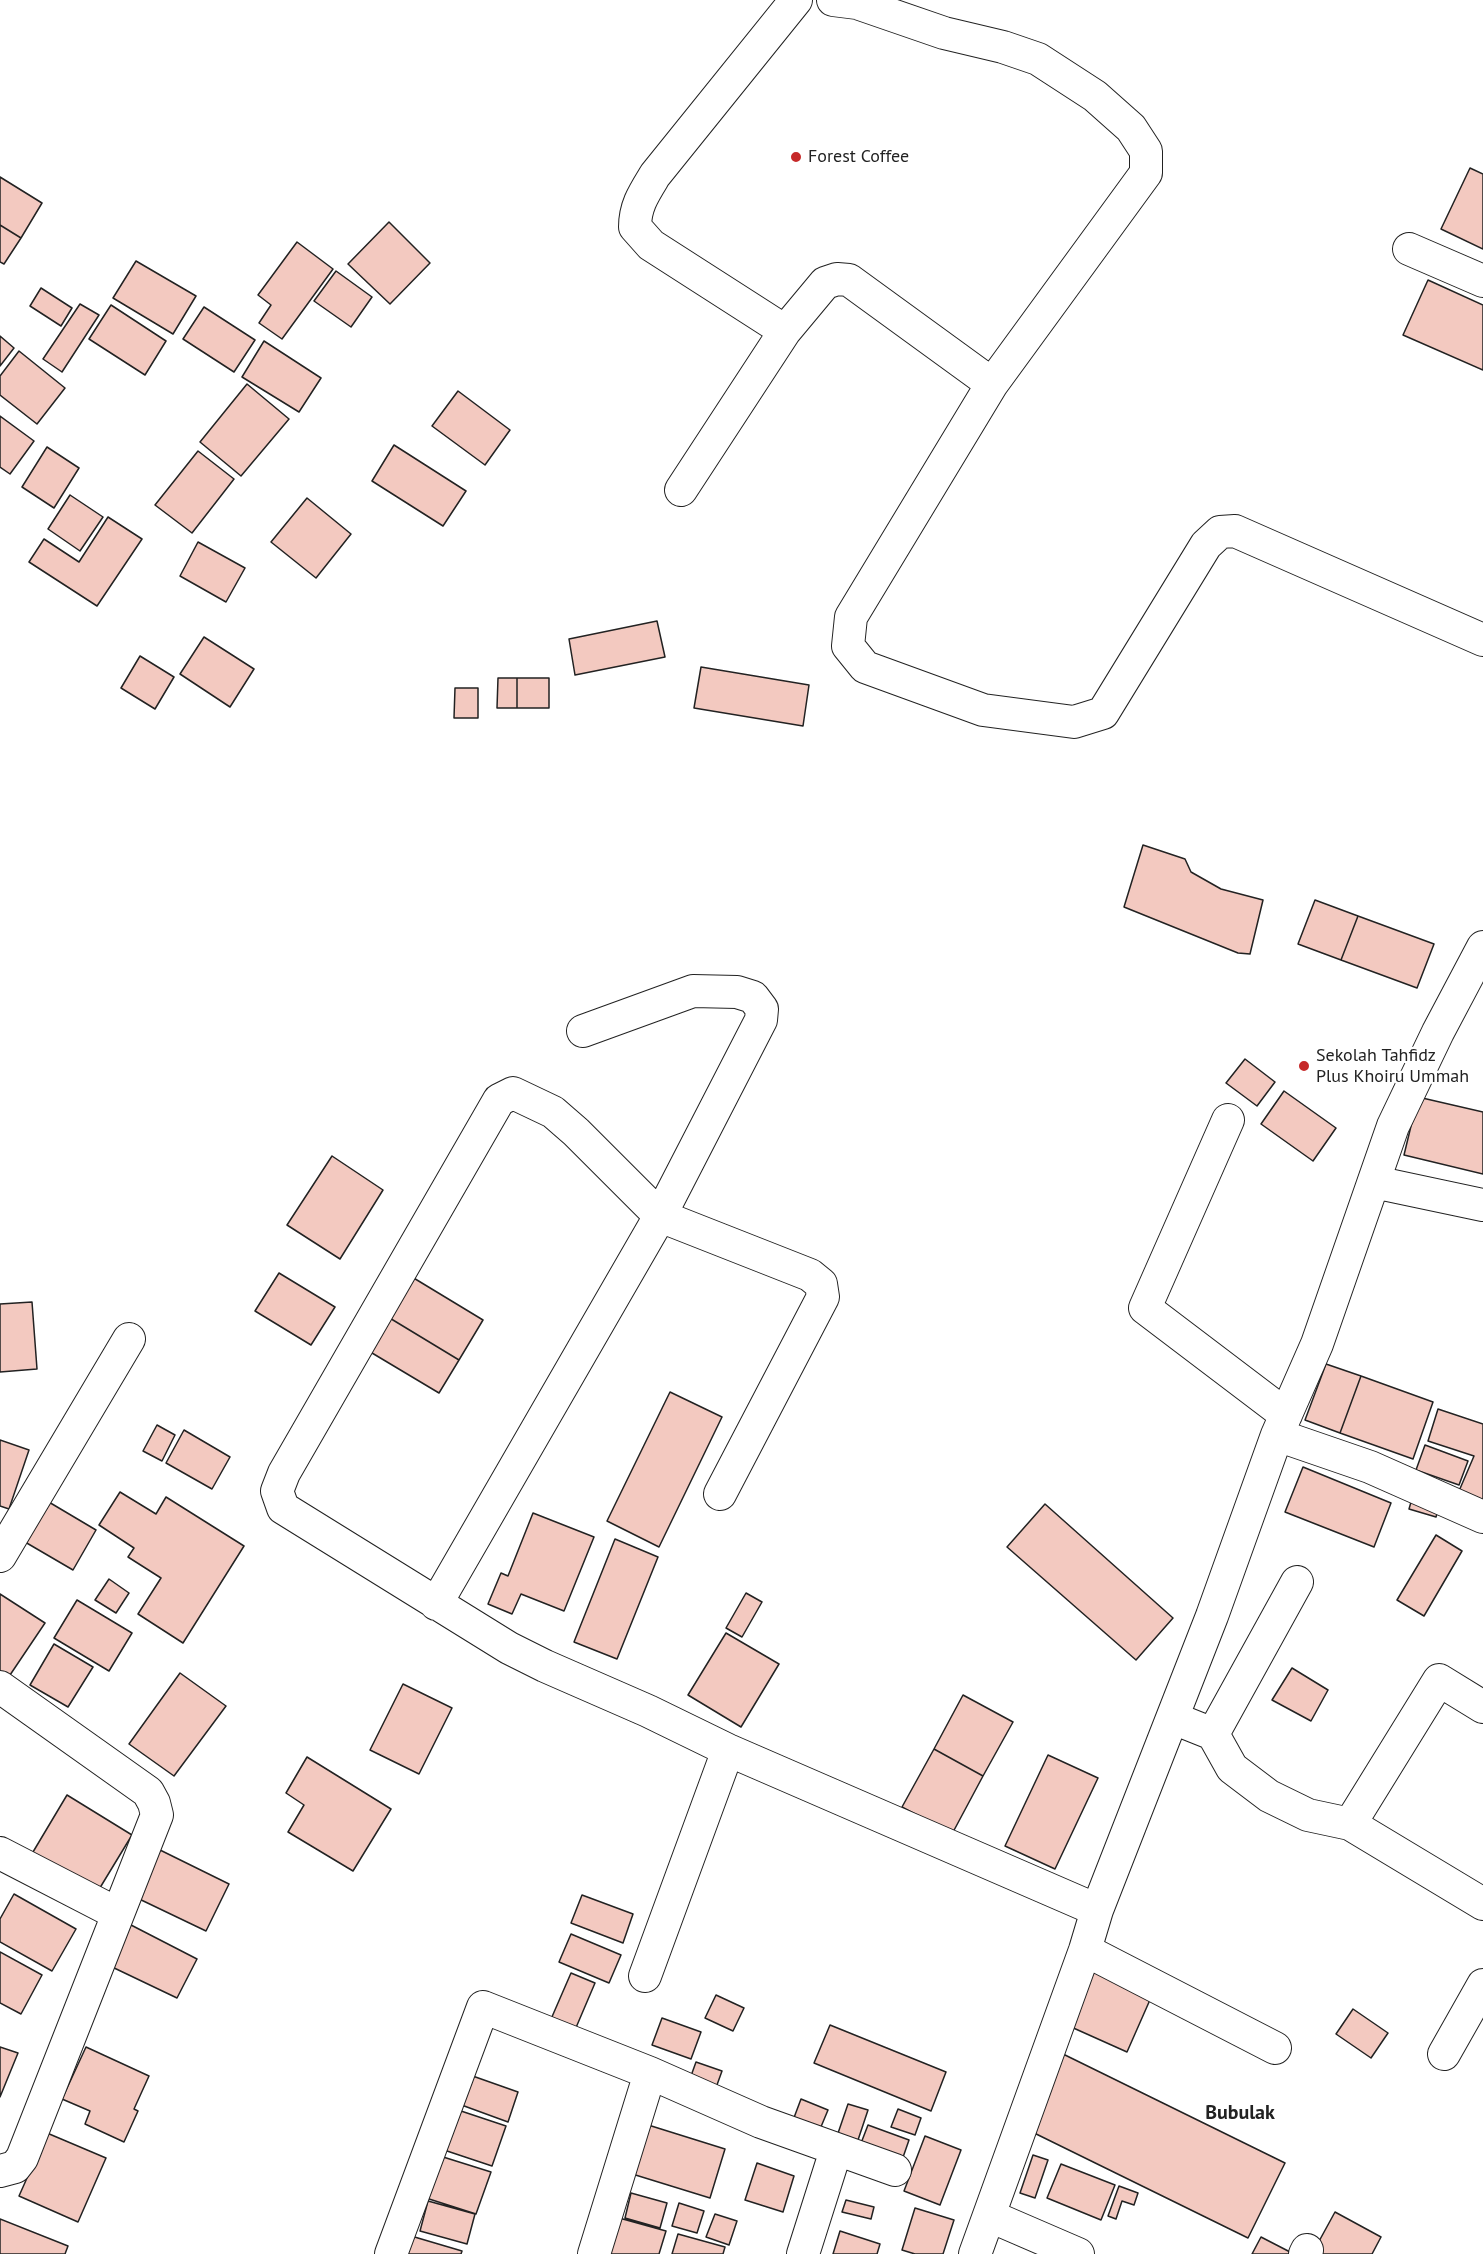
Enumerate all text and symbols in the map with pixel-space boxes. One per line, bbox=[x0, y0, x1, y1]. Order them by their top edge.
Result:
place label: Forest Coffee bbox=[808, 146, 909, 168]
marker: Forest Coffee bbox=[789, 150, 803, 164]
place label: Sekolah Tahfidz Plus Khoiru Ummah bbox=[1316, 1045, 1469, 1088]
marker: Sekolah Tahfidz Plus Khoiru Ummah bbox=[1297, 1059, 1311, 1073]
district label: Bubulak bbox=[1205, 2101, 1275, 2125]

